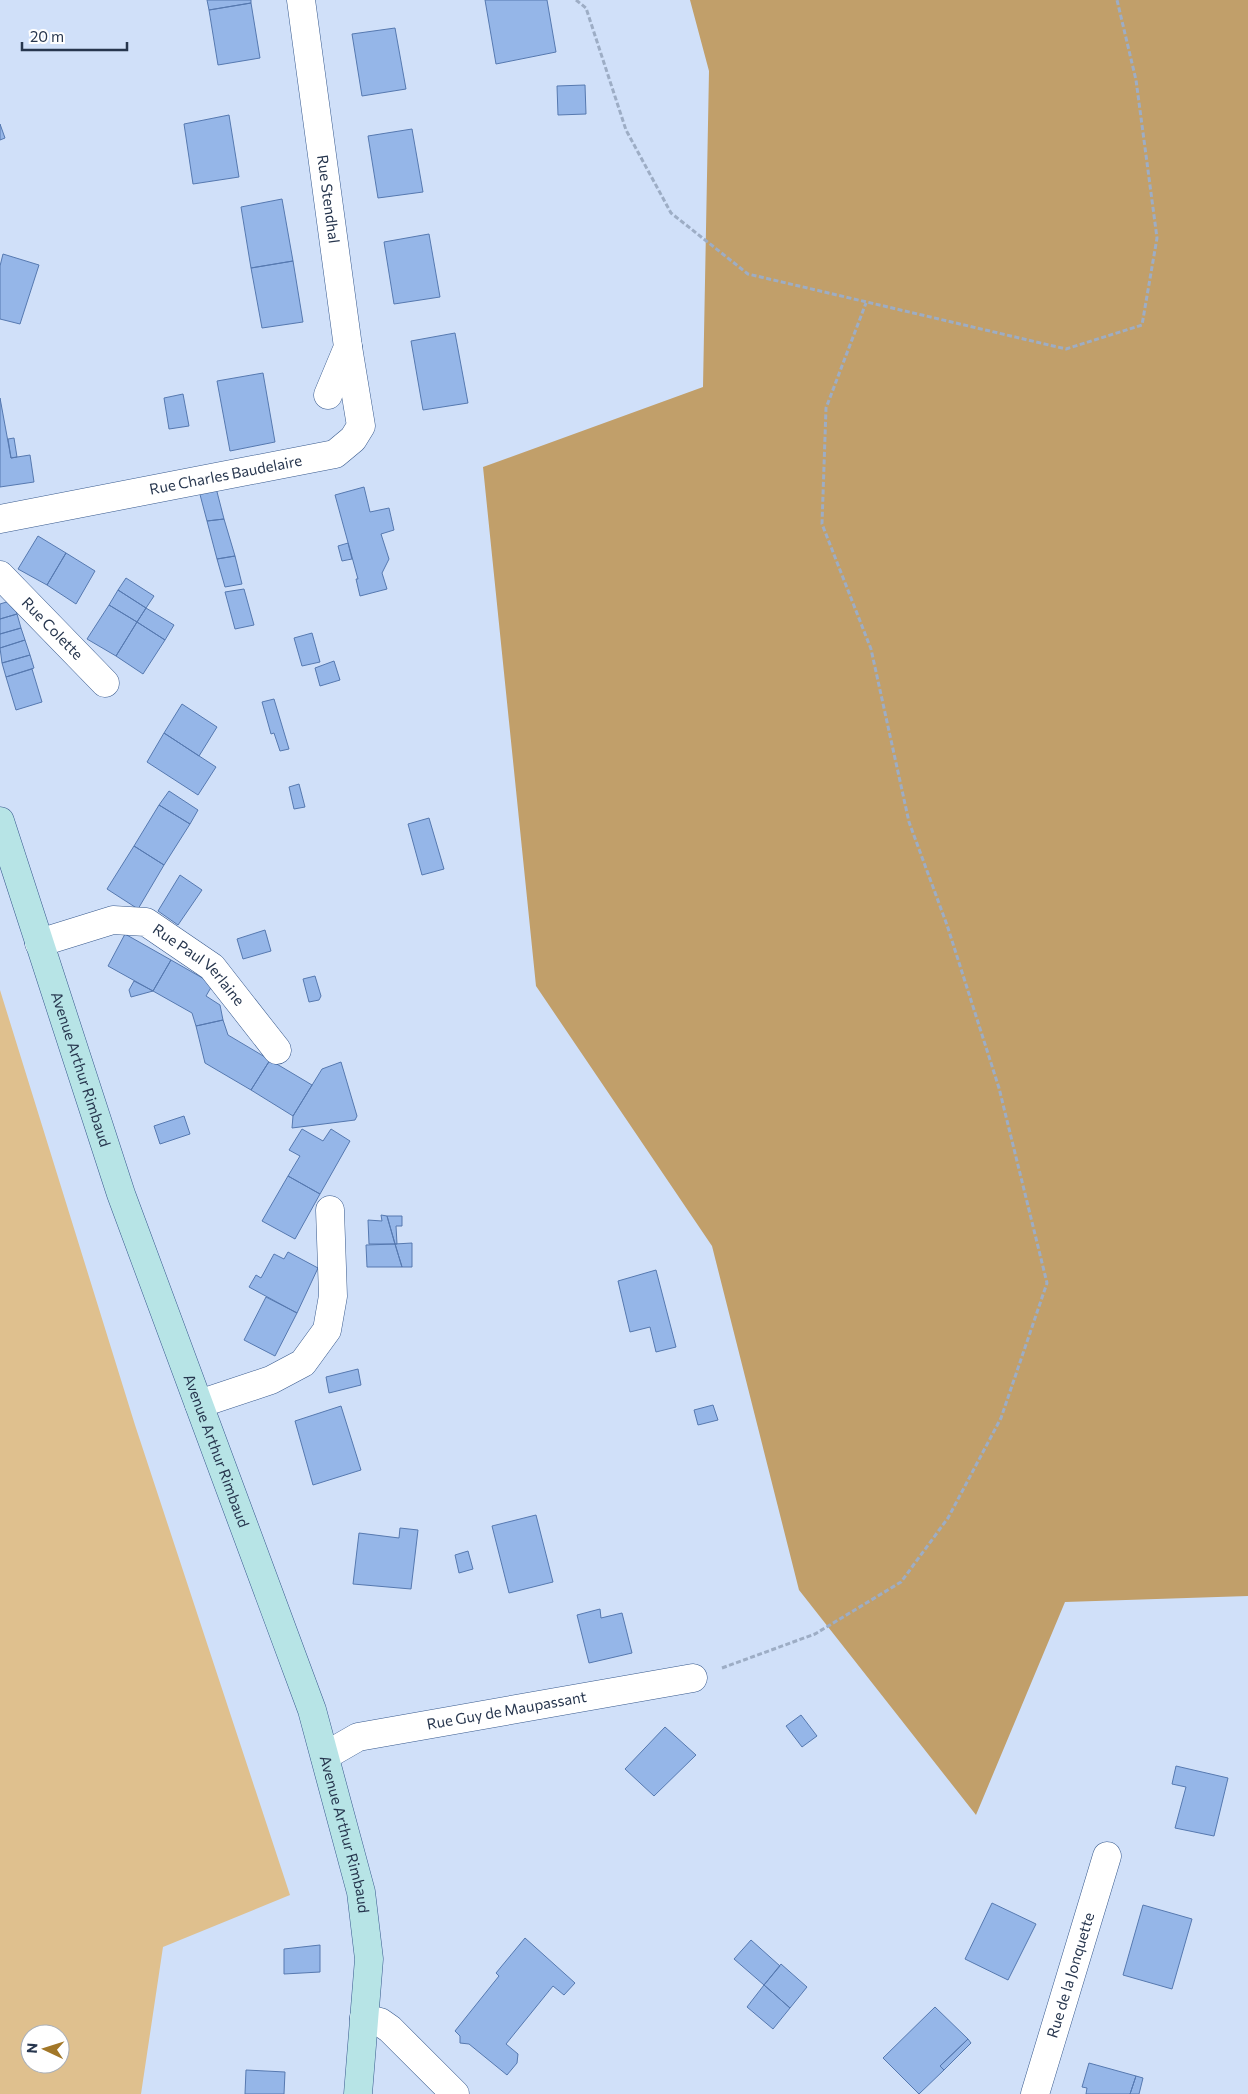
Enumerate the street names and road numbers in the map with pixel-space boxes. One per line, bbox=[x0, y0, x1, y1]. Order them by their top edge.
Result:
street label: Rue Stendhal bbox=[314, 154, 344, 245]
street label: Rue Charles Baudelaire bbox=[148, 451, 304, 498]
street label: Rue Colette bbox=[19, 593, 87, 663]
street label: Rue Paul Verlaine bbox=[150, 919, 249, 1009]
street label: Avenue Arthur Rimbaud bbox=[48, 989, 115, 1149]
street label: Avenue Arthur Rimbaud bbox=[180, 1371, 254, 1530]
street label: Rue Guy de Maupassant bbox=[425, 1687, 588, 1733]
street label: Avenue Arthur Rimbaud bbox=[317, 1753, 373, 1914]
street label: Rue de la Jonquette bbox=[1042, 1910, 1097, 2040]

